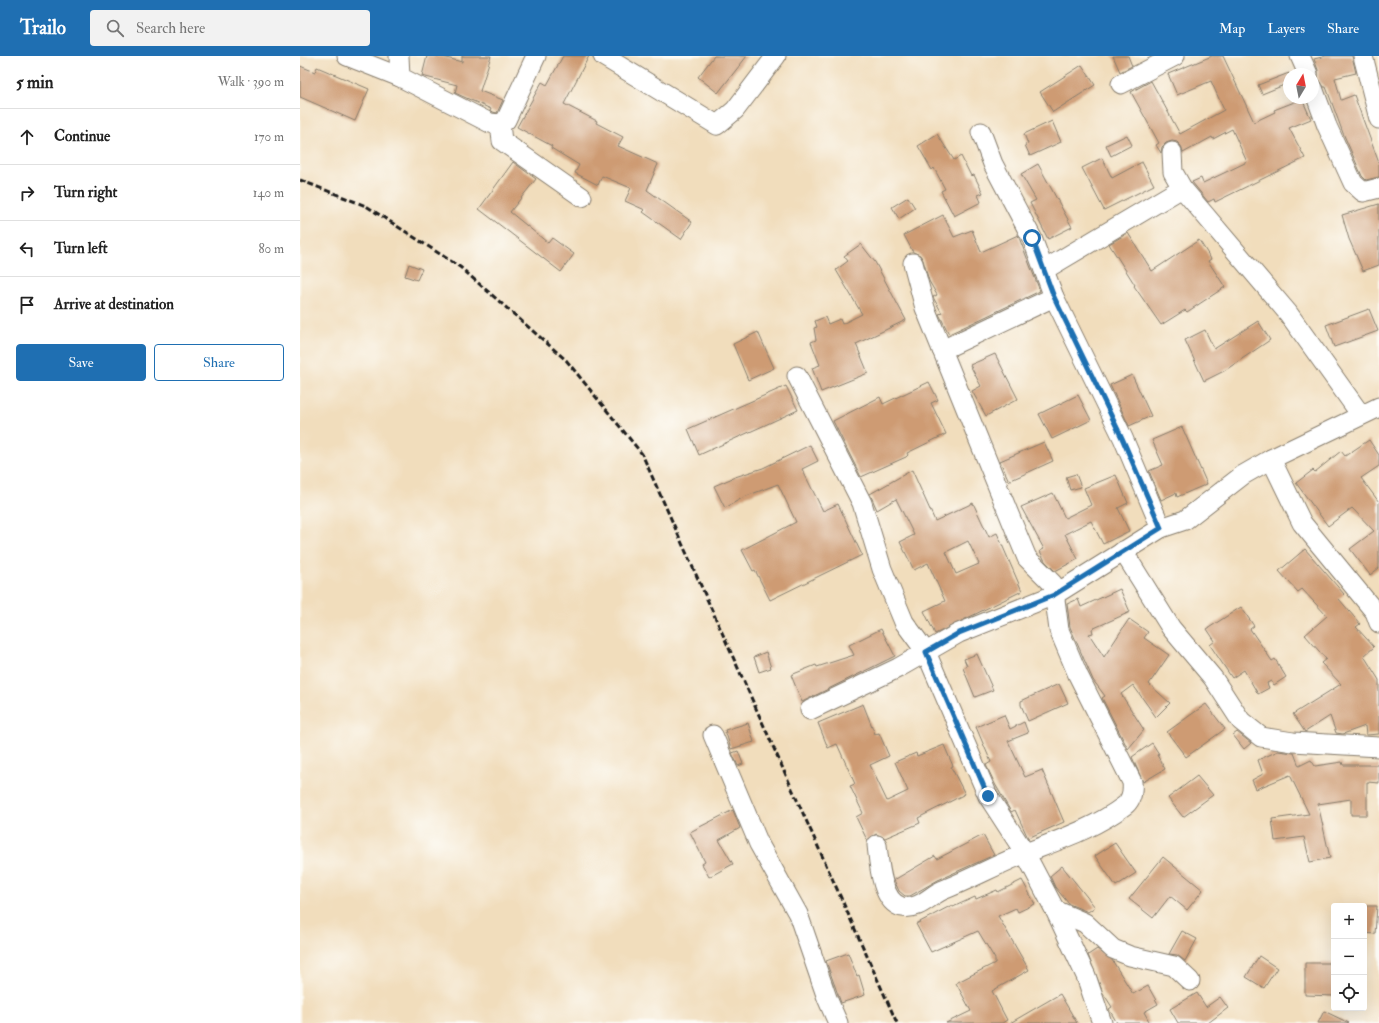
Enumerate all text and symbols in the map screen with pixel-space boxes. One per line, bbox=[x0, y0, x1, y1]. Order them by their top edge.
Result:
search box bbox=[90, 10, 370, 46]
text: Trailo bbox=[20, 16, 66, 40]
icon: search bbox=[104, 17, 126, 39]
text: Search here bbox=[136, 19, 205, 38]
text: Map bbox=[1219, 20, 1245, 37]
text: Layers bbox=[1267, 20, 1305, 37]
text: Share bbox=[1327, 20, 1359, 37]
north arrow bbox=[1283, 68, 1319, 104]
text: 5 min bbox=[16, 72, 54, 93]
text: Walk · 390 m bbox=[218, 74, 284, 90]
icon: ahead bbox=[16, 126, 38, 148]
text: Continue bbox=[54, 127, 110, 146]
text: 170 m bbox=[254, 129, 284, 145]
icon: right bbox=[16, 182, 38, 204]
text: Turn right bbox=[54, 183, 117, 202]
text: 140 m bbox=[253, 185, 284, 201]
route start bbox=[1023, 229, 1041, 247]
icon: left bbox=[16, 238, 38, 260]
text: Turn left bbox=[54, 239, 108, 258]
text: 80 m bbox=[258, 241, 284, 257]
icon: arrive bbox=[16, 294, 38, 316]
text: Arrive at destination bbox=[54, 295, 174, 314]
button: Save bbox=[16, 344, 146, 381]
button: Share bbox=[154, 344, 284, 381]
route end bbox=[979, 787, 997, 805]
map controls bbox=[1331, 903, 1367, 1011]
button: + bbox=[1331, 903, 1367, 939]
button: − bbox=[1331, 939, 1367, 975]
button: locate bbox=[1331, 975, 1367, 1011]

